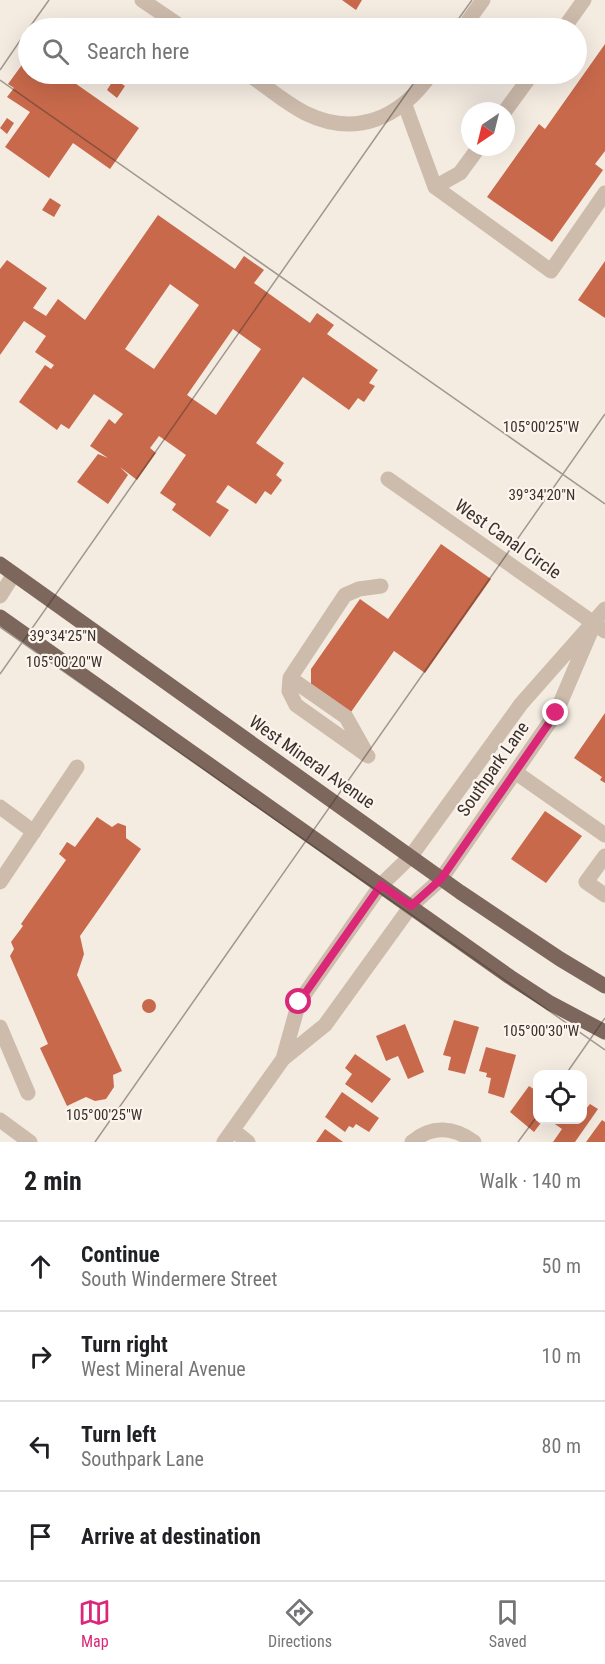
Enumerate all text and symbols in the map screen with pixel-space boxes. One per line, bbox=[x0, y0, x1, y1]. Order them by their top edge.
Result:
search box bbox=[18, 18, 587, 84]
icon: search bbox=[39, 35, 72, 68]
text: Search here bbox=[87, 39, 189, 64]
north arrow bbox=[461, 102, 515, 156]
text: 105°00'25"W bbox=[503, 418, 580, 436]
text: 39°34'20"N bbox=[509, 486, 575, 504]
street label: West Canal Circle bbox=[451, 494, 565, 583]
text: 39°34'25"N bbox=[30, 627, 96, 645]
text: 105°00'20"W bbox=[26, 653, 103, 671]
route end bbox=[542, 699, 568, 725]
street label: West Mineral Avenue bbox=[246, 710, 379, 813]
street label: Southpark Lane bbox=[452, 717, 533, 820]
route start bbox=[285, 988, 311, 1014]
text: 105°00'30"W bbox=[503, 1022, 580, 1040]
map controls bbox=[533, 1070, 587, 1124]
button: locate bbox=[533, 1070, 587, 1124]
text: 105°00'25"W bbox=[66, 1106, 143, 1124]
text: 2 min bbox=[24, 1166, 82, 1196]
text: Walk · 140 m bbox=[480, 1169, 581, 1193]
text: Continue bbox=[81, 1242, 160, 1267]
icon: ahead bbox=[24, 1250, 57, 1283]
text: 50 m bbox=[542, 1254, 581, 1278]
text: South Windermere Street bbox=[81, 1267, 277, 1291]
text: Turn right bbox=[81, 1332, 168, 1357]
icon: right bbox=[24, 1340, 57, 1373]
text: 10 m bbox=[542, 1344, 581, 1368]
text: West Mineral Avenue bbox=[81, 1357, 246, 1381]
text: Turn left bbox=[81, 1422, 156, 1447]
icon: left bbox=[24, 1430, 57, 1463]
text: 80 m bbox=[542, 1434, 581, 1458]
text: Southpark Lane bbox=[81, 1447, 204, 1471]
icon: arrive bbox=[24, 1520, 57, 1553]
text: Arrive at destination bbox=[81, 1524, 261, 1549]
tab: Map bbox=[78, 1596, 111, 1651]
tab: Directions bbox=[268, 1596, 332, 1651]
tab: Saved bbox=[489, 1596, 527, 1651]

